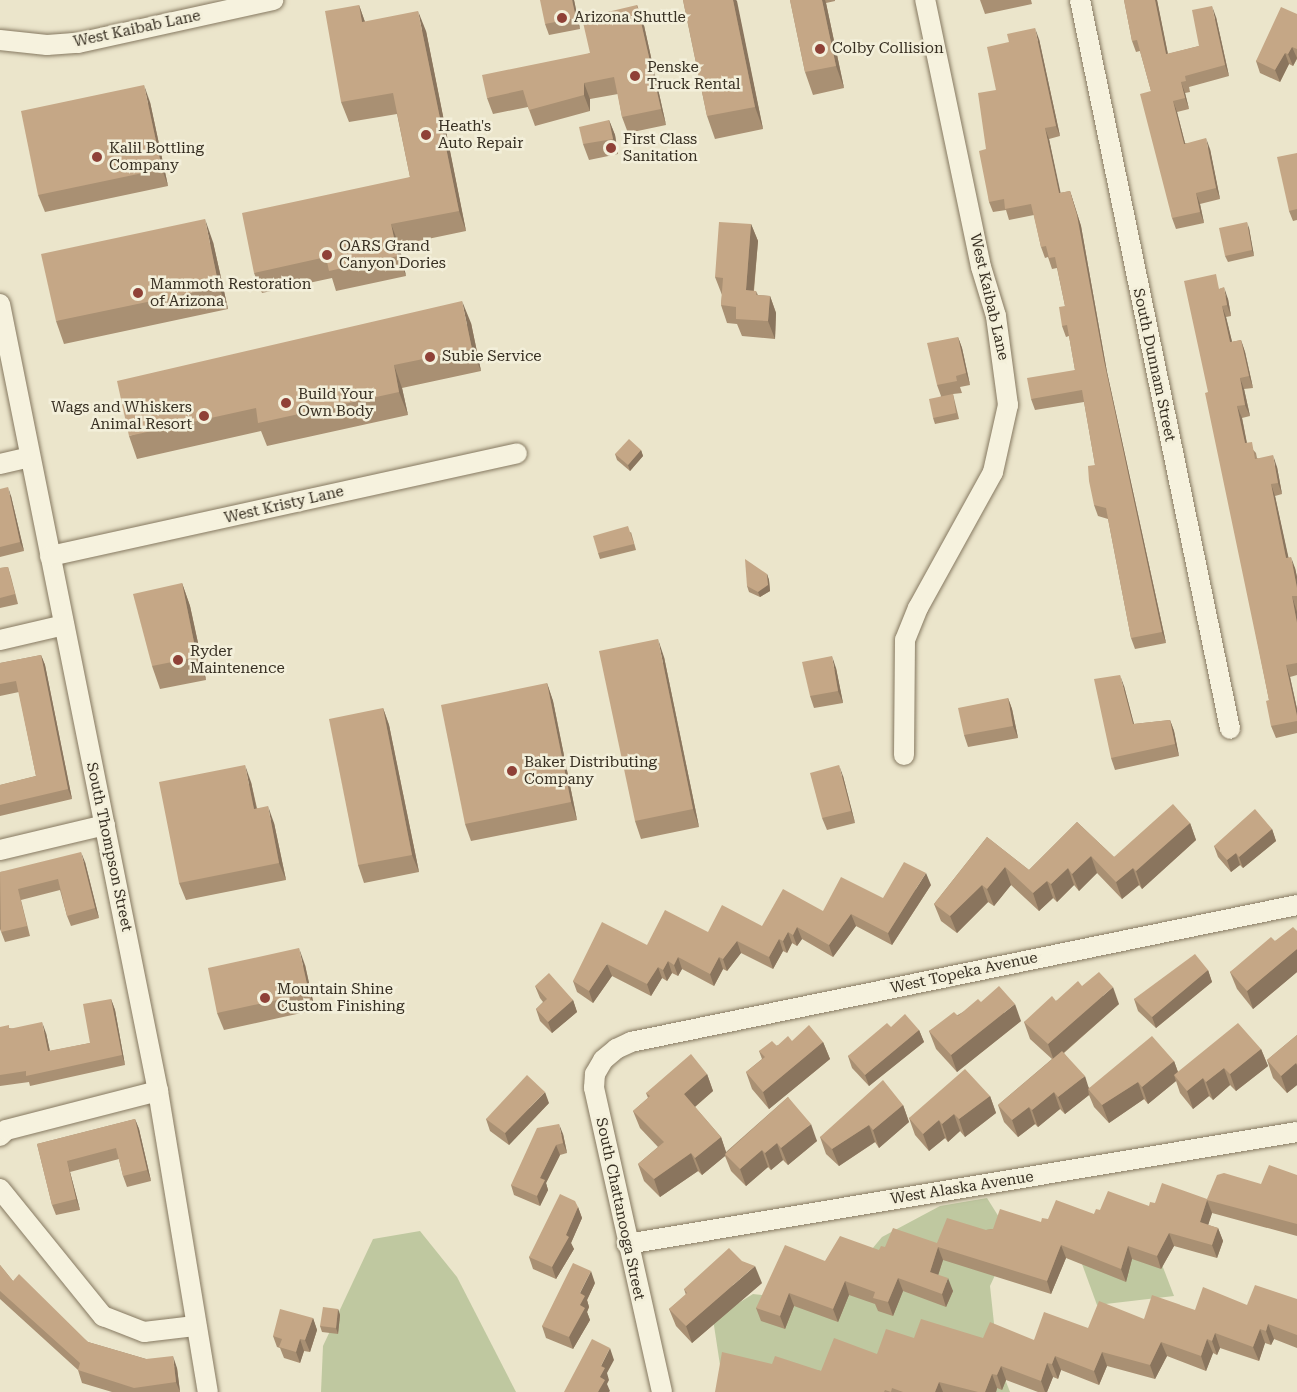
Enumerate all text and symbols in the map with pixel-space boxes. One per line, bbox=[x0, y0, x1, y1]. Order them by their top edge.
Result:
street label: West Kaibab Lane bbox=[72, 7, 202, 51]
place label: Arizona Shuttle bbox=[574, 9, 686, 27]
marker: Arizona Shuttle bbox=[555, 11, 569, 25]
place label: Colby Collision bbox=[832, 40, 944, 58]
marker: Colby Collision bbox=[813, 42, 827, 56]
place label: Penske Truck Rental bbox=[647, 58, 740, 93]
marker: Penske Truck Rental bbox=[628, 69, 642, 83]
place label: Heath's Auto Repair bbox=[438, 117, 523, 152]
marker: Heath's Auto Repair bbox=[419, 128, 433, 142]
place label: First Class Sanitation bbox=[623, 130, 698, 165]
place label: Kalil Bottling Company bbox=[109, 139, 204, 174]
marker: First Class Sanitation bbox=[604, 141, 618, 155]
marker: Kalil Bottling Company bbox=[90, 150, 104, 164]
street label: West Kaibab Lane bbox=[966, 232, 1012, 362]
place label: OARS Grand Canyon Dories bbox=[339, 237, 446, 272]
marker: OARS Grand Canyon Dories bbox=[320, 248, 334, 262]
place label: Mammoth Restoration of Arizona bbox=[150, 275, 311, 310]
marker: Mammoth Restoration of Arizona bbox=[131, 286, 145, 300]
street label: South Dunnam Street bbox=[1129, 287, 1179, 443]
place label: Subie Service bbox=[442, 348, 542, 366]
marker: Subie Service bbox=[423, 350, 437, 364]
place label: Build Your Own Body bbox=[298, 385, 374, 420]
marker: Build Your Own Body bbox=[279, 396, 293, 410]
place label: Wags and Whiskers Animal Resort bbox=[51, 398, 192, 433]
marker: Wags and Whiskers Animal Resort bbox=[197, 409, 211, 423]
street label: West Kristy Lane bbox=[222, 482, 346, 528]
place label: Ryder Maintenence bbox=[190, 642, 285, 677]
marker: Ryder Maintenence bbox=[171, 653, 185, 667]
place label: Baker Distributing Company bbox=[524, 753, 657, 788]
street label: South Thompson Street bbox=[82, 761, 136, 933]
marker: Baker Distributing Company bbox=[505, 764, 519, 778]
street label: West Topeka Avenue bbox=[889, 949, 1039, 997]
place label: Mountain Shine Custom Finishing bbox=[277, 980, 405, 1015]
marker: Mountain Shine Custom Finishing bbox=[258, 991, 272, 1005]
street label: South Chattanooga Street bbox=[592, 1116, 648, 1302]
street label: West Alaska Avenue bbox=[889, 1168, 1035, 1208]

